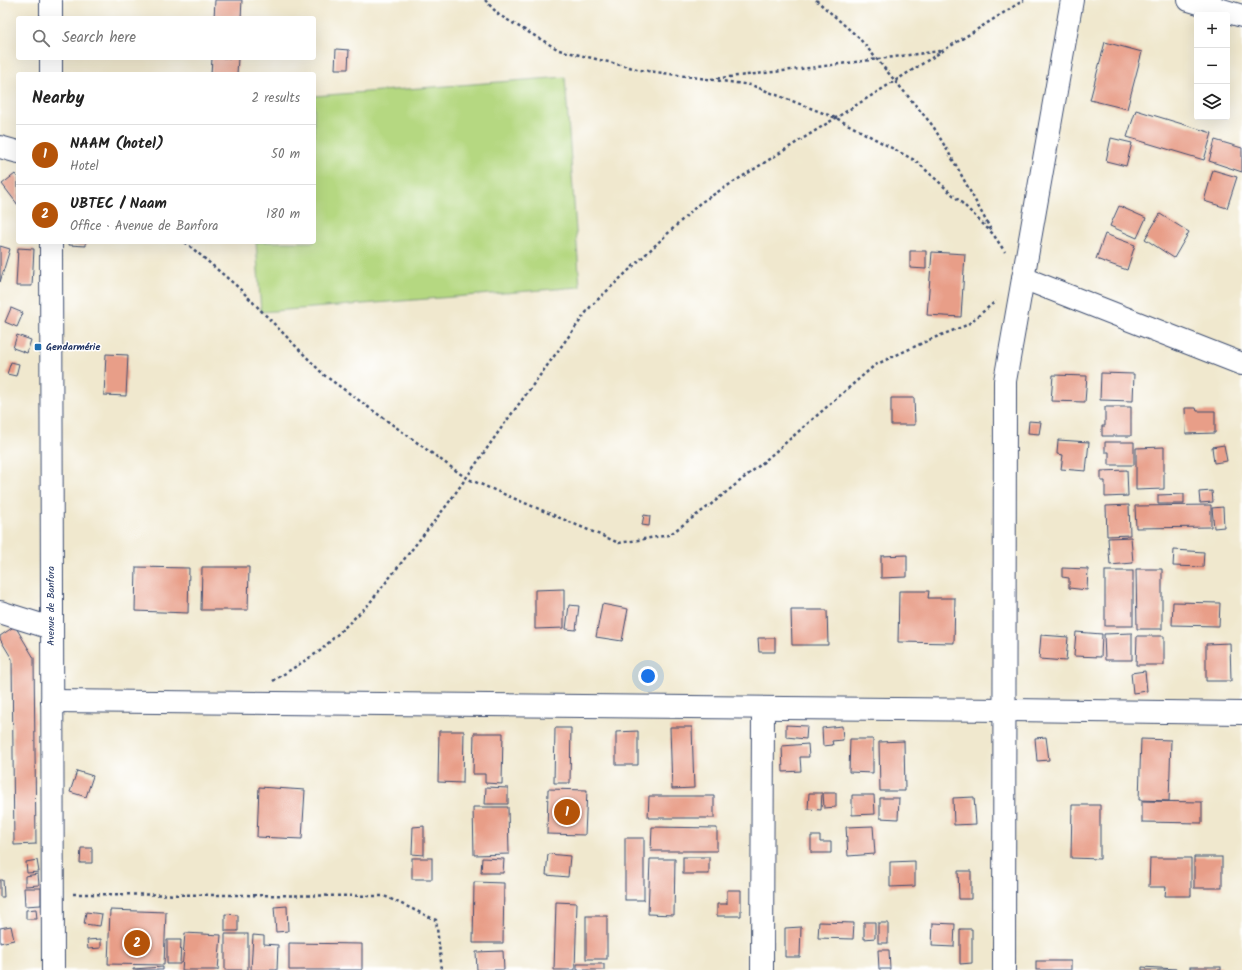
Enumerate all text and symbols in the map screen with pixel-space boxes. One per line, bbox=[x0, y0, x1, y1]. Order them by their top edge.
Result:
map controls bbox=[1194, 12, 1230, 120]
button: + bbox=[1194, 12, 1230, 48]
search box bbox=[16, 16, 316, 60]
text: Search here bbox=[62, 26, 136, 50]
icon: search bbox=[30, 27, 52, 49]
button: − bbox=[1194, 48, 1230, 84]
button: layers bbox=[1194, 84, 1230, 120]
text: Nearby bbox=[32, 85, 84, 112]
text: 2 results bbox=[252, 88, 300, 109]
text: NAAM (hotel) bbox=[70, 132, 164, 156]
text: 1 bbox=[43, 144, 47, 165]
text: 50 m bbox=[271, 144, 300, 165]
text: Hotel bbox=[70, 156, 99, 177]
text: UBTEC / Naam bbox=[70, 192, 167, 216]
text: 2 bbox=[41, 204, 49, 225]
text: 180 m bbox=[266, 204, 300, 225]
text: Office · Avenue de Banfora bbox=[70, 216, 218, 237]
place label: Gendarmérie bbox=[46, 339, 100, 355]
marker: Gendarmérie bbox=[33, 342, 43, 352]
street label: Avenue de Banfora bbox=[43, 566, 59, 646]
your location bbox=[638, 666, 658, 686]
pin: 1 bbox=[554, 797, 580, 827]
pin: 2 bbox=[124, 928, 150, 958]

